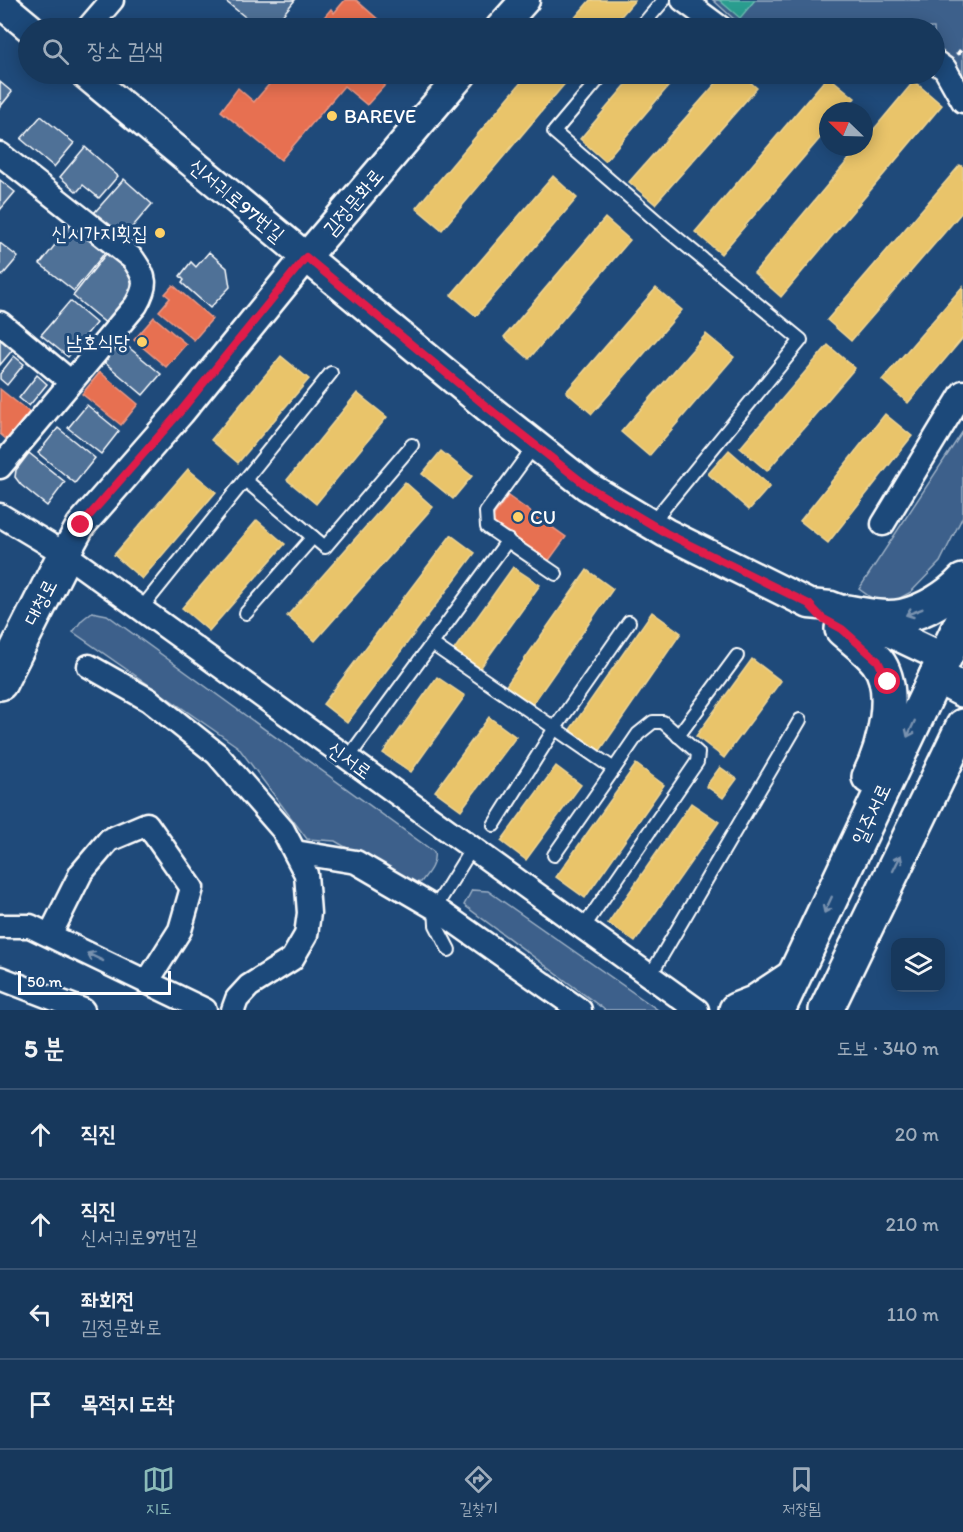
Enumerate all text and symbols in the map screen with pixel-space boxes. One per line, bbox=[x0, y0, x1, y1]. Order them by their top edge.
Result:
search box bbox=[18, 18, 945, 84]
icon: search bbox=[39, 35, 72, 68]
text: 장소 검색 bbox=[87, 37, 163, 64]
north arrow bbox=[819, 102, 873, 156]
place label: BAREVE bbox=[344, 104, 416, 128]
marker: BAREVE bbox=[325, 109, 339, 123]
street label: 신서귀로97번길 bbox=[184, 153, 290, 247]
street label: 김정문화로 bbox=[318, 163, 388, 241]
place label: 신시가지횟집 bbox=[51, 221, 148, 245]
marker: 신시가지횟집 bbox=[153, 226, 167, 240]
place label: 남호식당 bbox=[66, 330, 130, 354]
marker: 남호식당 bbox=[135, 335, 149, 349]
place label: CU bbox=[530, 505, 556, 529]
marker: CU bbox=[511, 510, 525, 524]
route end bbox=[67, 511, 93, 537]
street label: 대청로 bbox=[18, 575, 62, 629]
one-way arrow bbox=[905, 607, 924, 618]
route start bbox=[874, 668, 900, 694]
one-way arrow bbox=[905, 719, 917, 737]
street label: 신서로 bbox=[323, 736, 377, 784]
street label: 일주서로 bbox=[847, 780, 895, 848]
one-way arrow bbox=[891, 854, 903, 872]
one-way arrow bbox=[821, 896, 833, 914]
map controls bbox=[891, 938, 945, 992]
button: layers bbox=[891, 938, 945, 992]
one-way arrow bbox=[87, 951, 105, 963]
scale bar bbox=[18, 968, 171, 996]
text: 50 m bbox=[27, 972, 62, 991]
text: 5 분 bbox=[24, 1032, 64, 1064]
text: 도보 · 340 m bbox=[836, 1036, 939, 1060]
icon: ahead bbox=[24, 1118, 57, 1151]
text: 직진 bbox=[81, 1120, 116, 1147]
text: 20 m bbox=[895, 1122, 939, 1146]
text: 직진 bbox=[81, 1197, 116, 1224]
icon: ahead bbox=[24, 1208, 57, 1241]
text: 210 m bbox=[886, 1212, 939, 1236]
text: 신서귀로97번길 bbox=[81, 1225, 198, 1249]
text: 좌회전 bbox=[81, 1287, 134, 1314]
icon: left bbox=[24, 1298, 57, 1331]
text: 110 m bbox=[887, 1302, 939, 1326]
text: 김정문화로 bbox=[81, 1315, 161, 1339]
icon: arrive bbox=[24, 1388, 57, 1421]
text: 목적지 도착 bbox=[81, 1390, 174, 1417]
tab: 지도 bbox=[142, 1463, 175, 1519]
tab: 길찾기 bbox=[459, 1463, 498, 1519]
tab: 저장됨 bbox=[782, 1463, 821, 1519]

